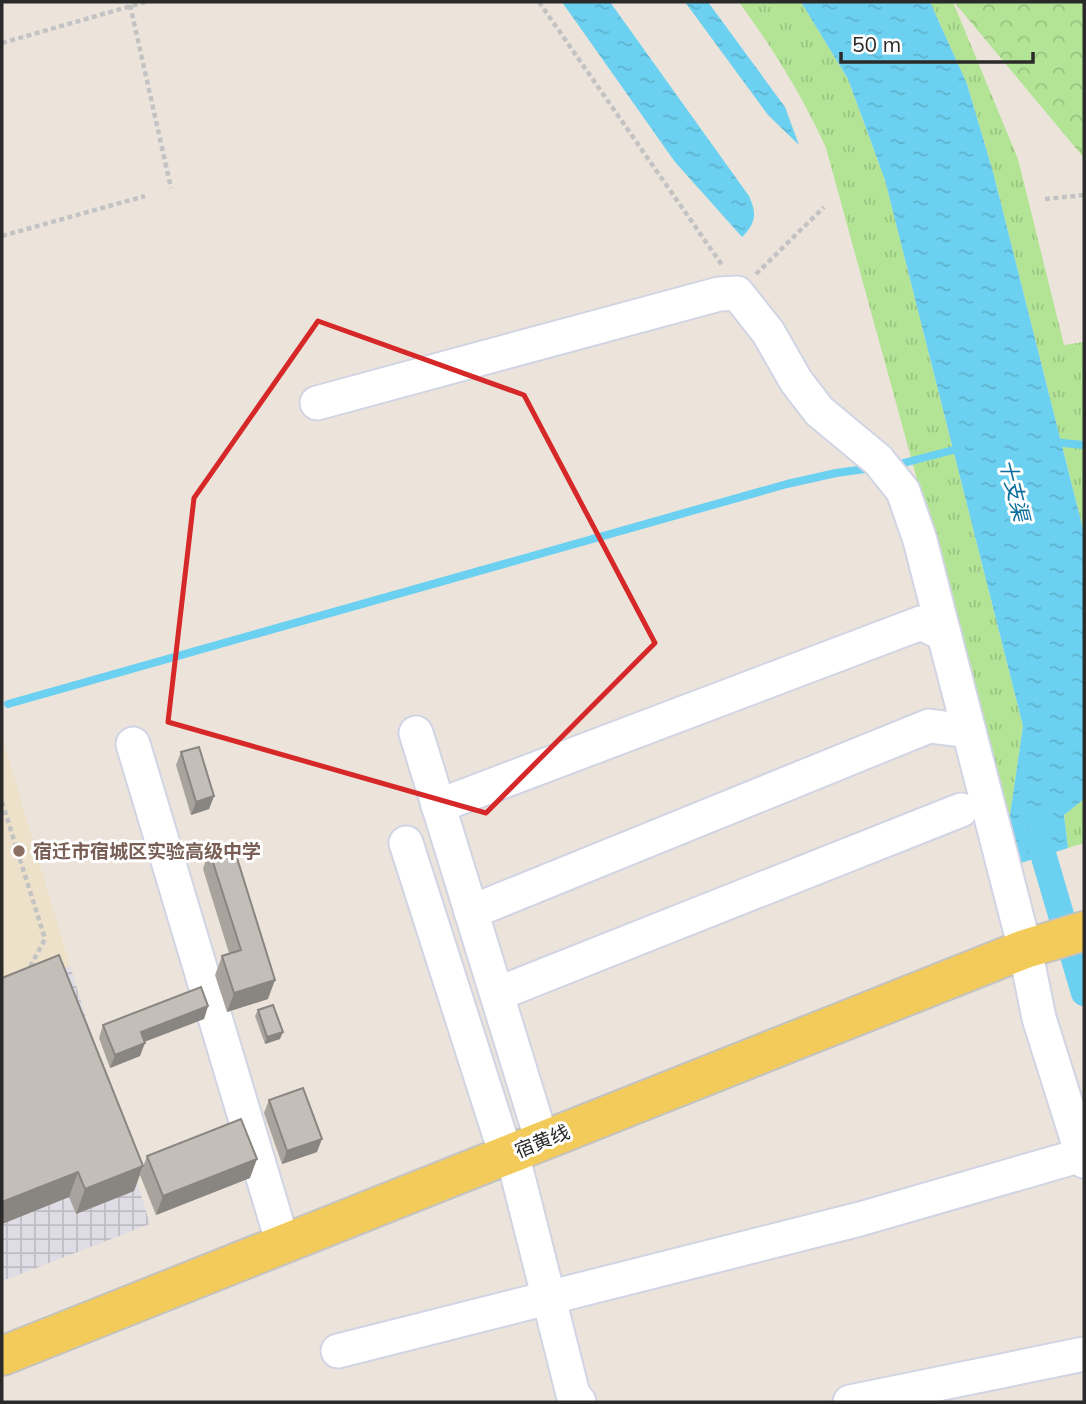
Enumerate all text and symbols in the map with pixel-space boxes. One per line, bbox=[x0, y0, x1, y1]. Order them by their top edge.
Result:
scale bar bbox=[841, 21, 1034, 65]
text: 50 m bbox=[852, 31, 901, 57]
water label: 十支渠 bbox=[995, 456, 1036, 526]
place label: 宿迁市宿城区实验高级中学 bbox=[33, 839, 261, 863]
marker: 宿迁市宿城区实验高级中学 bbox=[11, 843, 27, 859]
street label: 宿黄线 bbox=[511, 1119, 573, 1163]

